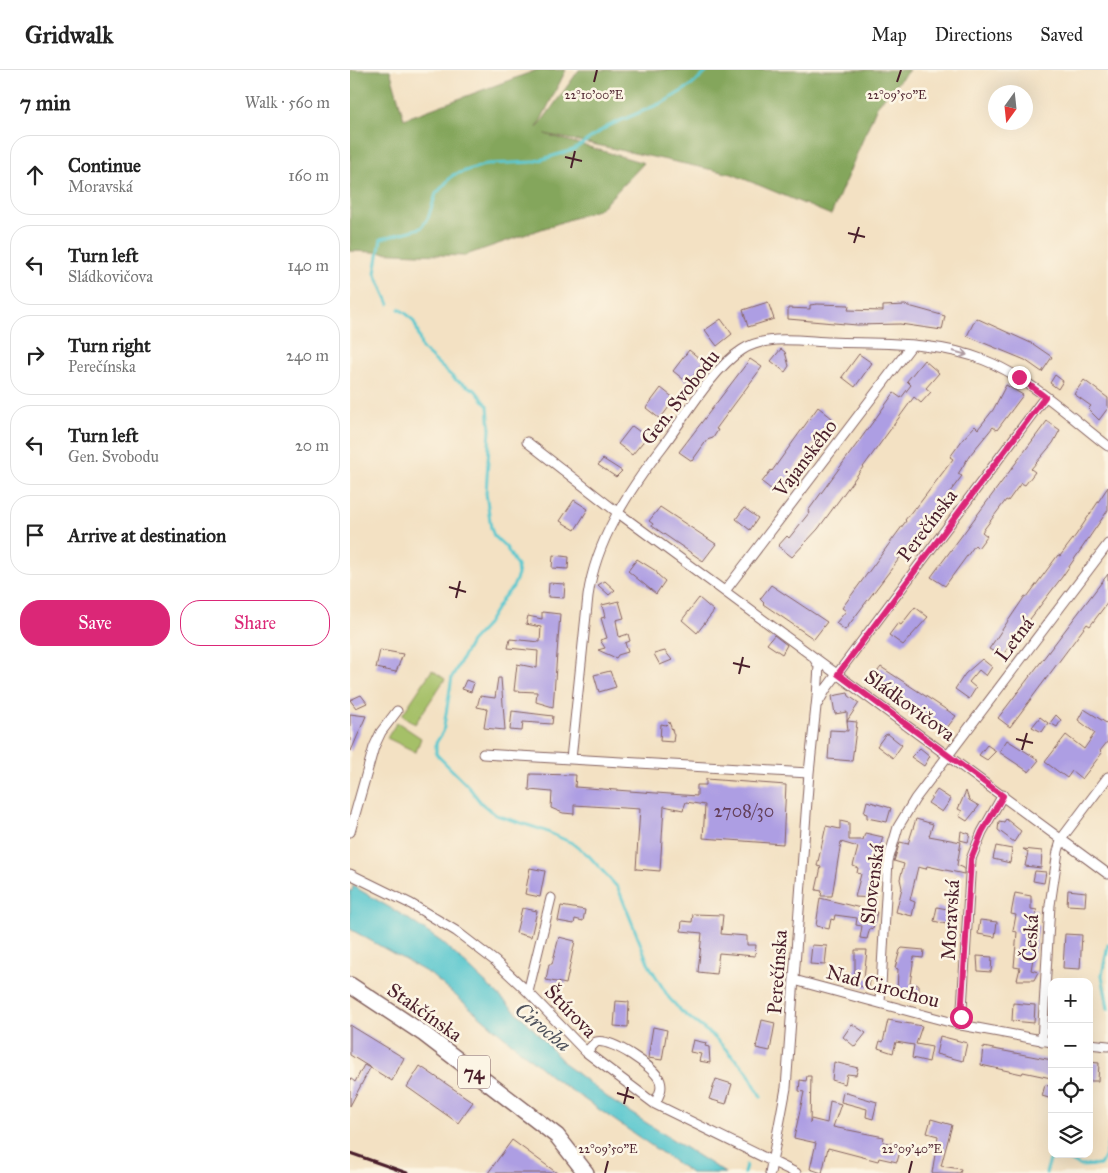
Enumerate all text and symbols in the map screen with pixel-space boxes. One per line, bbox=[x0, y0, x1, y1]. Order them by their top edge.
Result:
text: Gridwalk bbox=[25, 20, 113, 50]
text: Map bbox=[871, 24, 907, 46]
text: Directions bbox=[935, 24, 1012, 46]
text: Saved bbox=[1040, 24, 1083, 46]
north arrow bbox=[988, 85, 1033, 130]
text: 22°10'00"E bbox=[565, 88, 624, 102]
text: 22°09'50"E bbox=[867, 88, 927, 102]
text: 7 min bbox=[20, 90, 71, 116]
text: Walk · 560 m bbox=[245, 93, 330, 112]
text: Continue bbox=[68, 154, 141, 177]
icon: ahead bbox=[21, 161, 49, 189]
text: 160 m bbox=[288, 166, 329, 185]
text: Moravská bbox=[68, 177, 133, 196]
text: Turn left bbox=[68, 244, 138, 267]
icon: left bbox=[21, 251, 49, 279]
text: 140 m bbox=[288, 256, 329, 275]
text: Sládkovičova bbox=[68, 267, 153, 286]
text: Turn right bbox=[68, 334, 151, 357]
icon: right bbox=[21, 341, 49, 369]
street label: Gen. Svobodu bbox=[635, 344, 725, 449]
text: 240 m bbox=[286, 346, 329, 365]
one-way arrow bbox=[952, 349, 968, 358]
text: Perečínska bbox=[68, 357, 136, 376]
route end bbox=[1008, 366, 1031, 389]
street label: Vajanského bbox=[767, 414, 842, 502]
text: Turn left bbox=[68, 424, 138, 447]
icon: left bbox=[21, 431, 49, 459]
text: 20 m bbox=[295, 436, 329, 455]
text: Gen. Svobodu bbox=[68, 447, 159, 466]
street label: Perečínska bbox=[892, 484, 962, 566]
icon: arrive bbox=[21, 521, 49, 549]
text: Arrive at destination bbox=[68, 524, 226, 547]
button: Save bbox=[20, 600, 170, 646]
button: Share bbox=[180, 600, 330, 646]
street label: Letná bbox=[990, 612, 1039, 666]
street label: Sládkovičova bbox=[860, 664, 960, 746]
house number: 2708/30 bbox=[714, 800, 774, 822]
street label: Slovenská bbox=[855, 842, 889, 925]
street label: Moravská bbox=[936, 878, 964, 961]
street label: Česká bbox=[1016, 913, 1043, 962]
street label: Perečínska bbox=[762, 928, 792, 1015]
street label: Nad Cirochou bbox=[824, 959, 943, 1013]
street label: Stakčínska bbox=[383, 978, 468, 1047]
map controls bbox=[1048, 978, 1093, 1158]
button: + bbox=[1048, 978, 1093, 1023]
street label: Štúrova bbox=[540, 979, 603, 1043]
water label: Cirocha bbox=[510, 997, 576, 1057]
route start bbox=[950, 1006, 973, 1029]
button: − bbox=[1048, 1023, 1093, 1068]
road number: 74 bbox=[458, 1056, 490, 1089]
button: locate bbox=[1048, 1068, 1093, 1113]
button: layers bbox=[1048, 1113, 1093, 1158]
text: 22°09'50"E bbox=[578, 1142, 638, 1156]
text: 22°09'40"E bbox=[882, 1142, 943, 1156]

